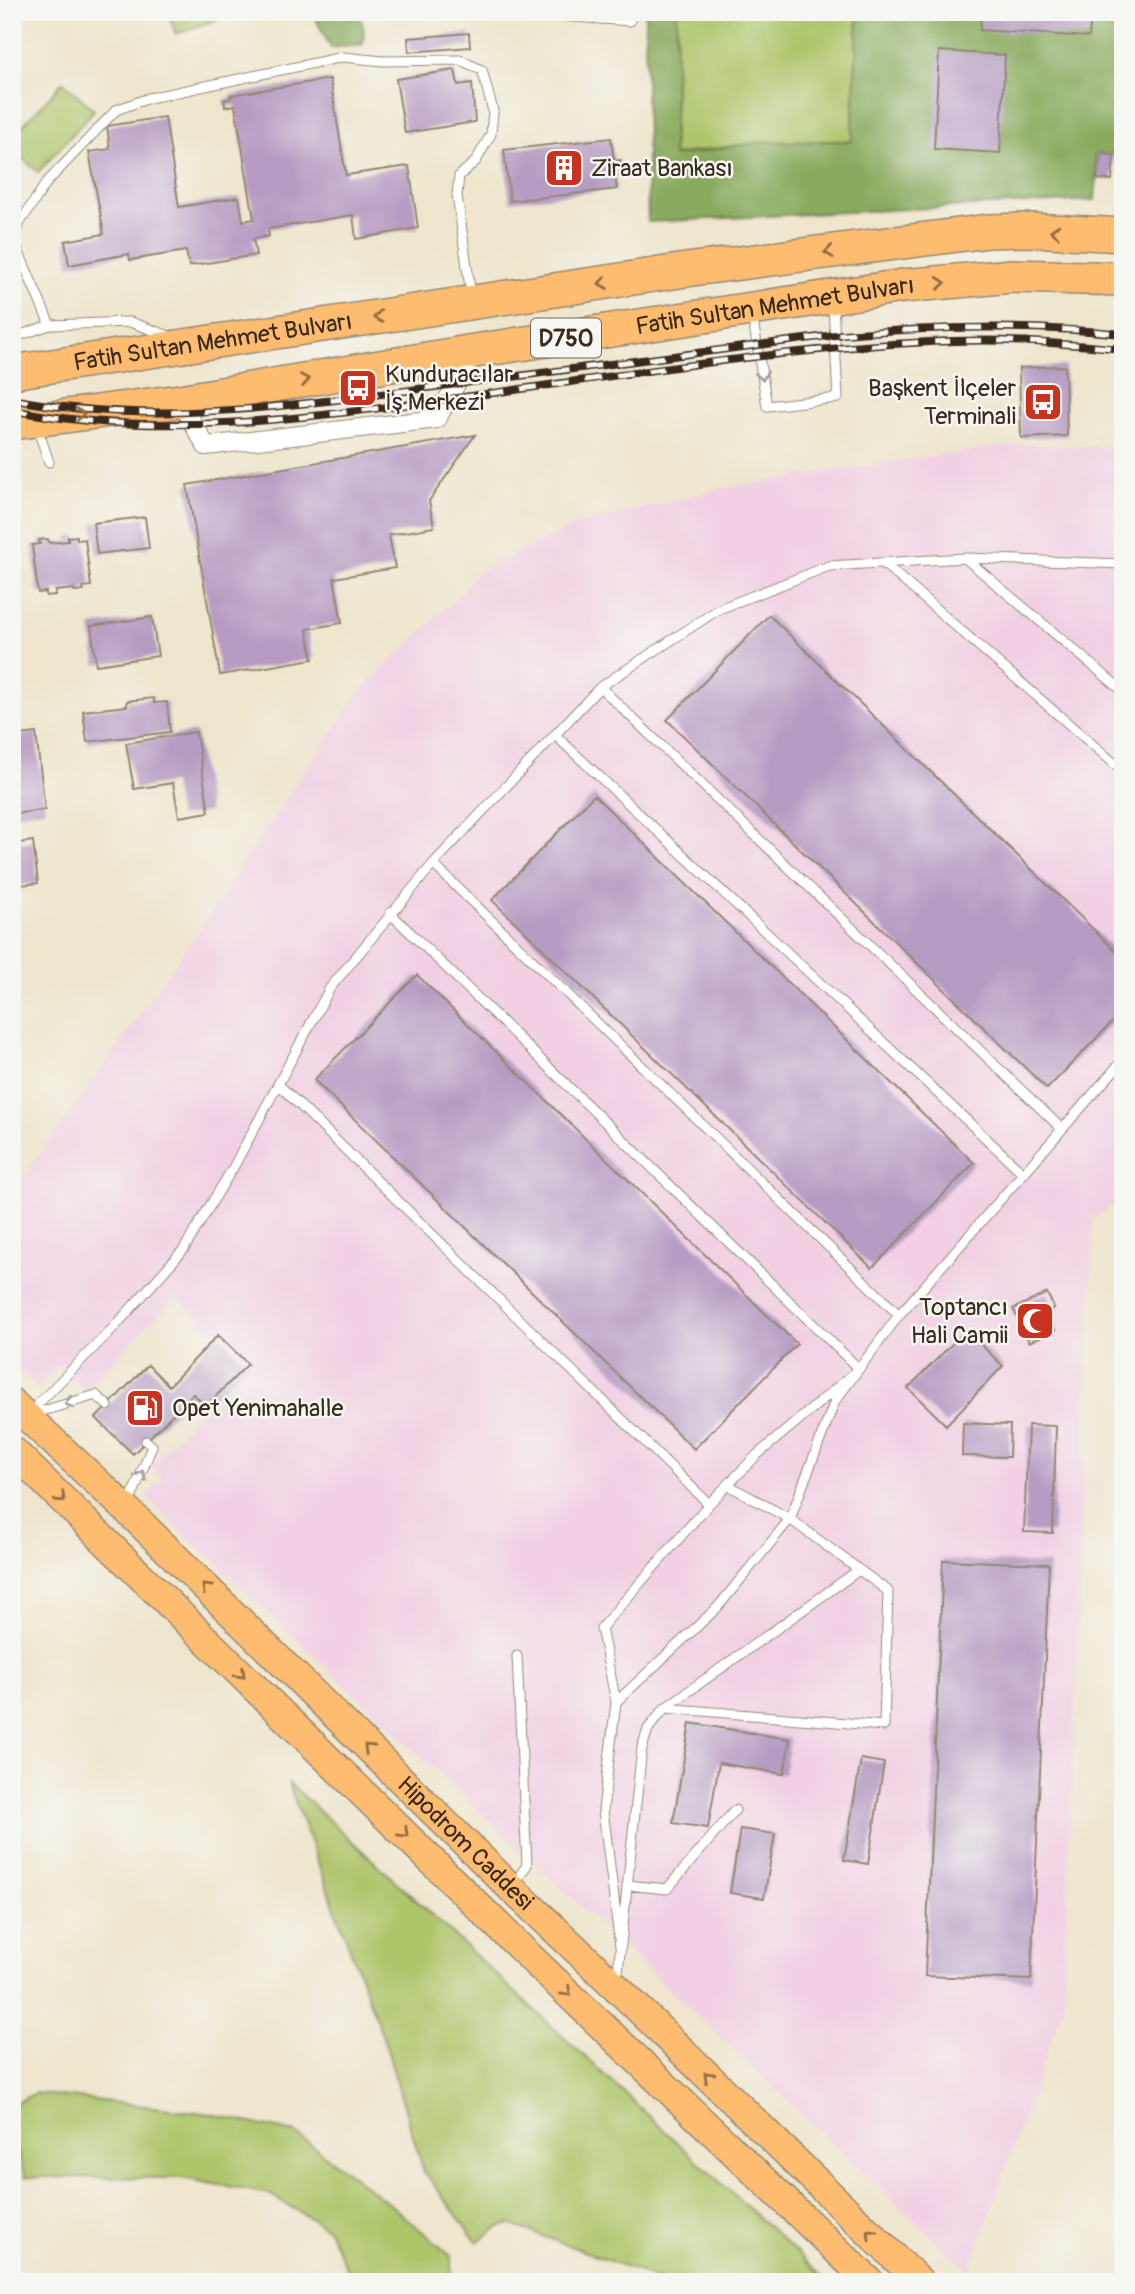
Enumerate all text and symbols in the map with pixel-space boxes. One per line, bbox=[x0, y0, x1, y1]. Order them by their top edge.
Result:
building icon: Ziraat Bankası bbox=[543, 147, 585, 189]
place label: Ziraat Bankası bbox=[591, 154, 733, 183]
one-way arrow bbox=[1049, 224, 1060, 239]
one-way arrow bbox=[823, 244, 834, 259]
street label: Fatih Sultan Mehmet Bulvarı bbox=[634, 271, 915, 341]
one-way arrow bbox=[597, 275, 609, 290]
one-way arrow bbox=[936, 276, 947, 291]
street label: Fatih Sultan Mehmet Bulvarı bbox=[71, 306, 354, 377]
one-way arrow bbox=[372, 310, 384, 325]
road number: D750 bbox=[531, 318, 601, 358]
place label: Kunduracılar İş Merkezi bbox=[385, 360, 513, 417]
bus stop icon: Kunduracılar İş Merkezi bbox=[337, 367, 379, 409]
one-way arrow bbox=[754, 370, 769, 382]
one-way arrow bbox=[299, 373, 311, 388]
place label: Başkent İlçeler Terminali bbox=[868, 374, 1016, 431]
bus stop icon: Başkent İlçeler Terminali bbox=[1022, 381, 1064, 423]
one-way arrow bbox=[74, 407, 86, 422]
place label: Toptancı Hali Camii bbox=[911, 1293, 1008, 1350]
mosque icon: Toptancı Hali Camii bbox=[1014, 1300, 1056, 1342]
fuel station icon: Opet Yenimahalle bbox=[124, 1387, 166, 1429]
place label: Opet Yenimahalle bbox=[172, 1394, 344, 1423]
one-way arrow bbox=[63, 1395, 75, 1410]
one-way arrow bbox=[132, 1469, 146, 1481]
one-way arrow bbox=[53, 1489, 66, 1502]
one-way arrow bbox=[201, 1584, 214, 1597]
one-way arrow bbox=[233, 1666, 246, 1679]
one-way arrow bbox=[363, 1743, 376, 1756]
street label: Hipodrom Caddesi bbox=[392, 1770, 540, 1916]
one-way arrow bbox=[395, 1825, 408, 1838]
one-way arrow bbox=[559, 1983, 572, 1996]
one-way arrow bbox=[703, 2071, 716, 2084]
one-way arrow bbox=[866, 2230, 879, 2243]

